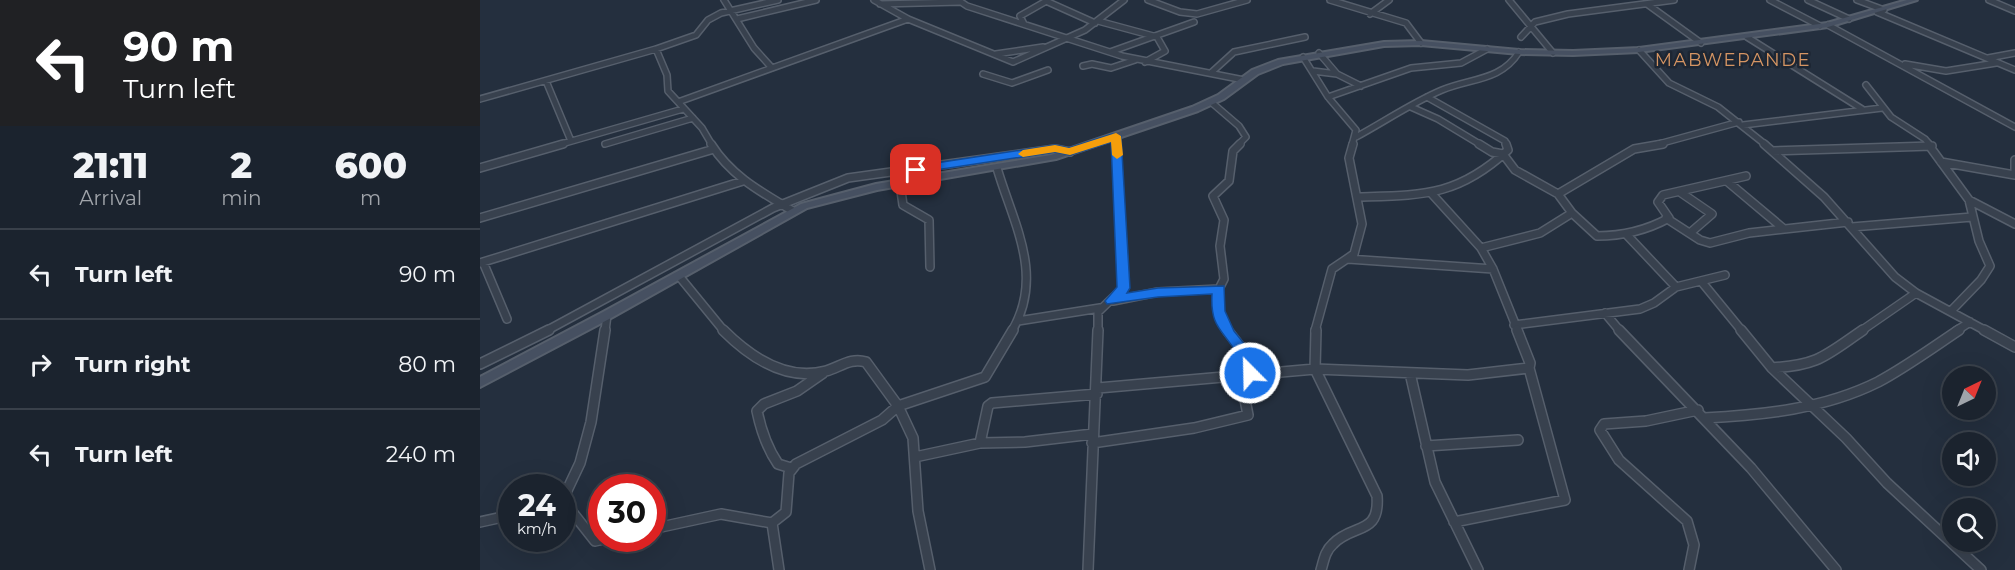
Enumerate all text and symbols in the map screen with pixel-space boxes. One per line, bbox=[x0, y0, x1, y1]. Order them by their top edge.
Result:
text: 90 m bbox=[123, 20, 234, 72]
icon: left bbox=[24, 24, 102, 102]
district label: MABWEPANDE bbox=[1655, 49, 1811, 71]
text: Turn left bbox=[123, 72, 236, 105]
text: 21:11 bbox=[73, 143, 148, 187]
text: 2 bbox=[231, 143, 252, 187]
text: 600 bbox=[334, 143, 407, 187]
pin bbox=[890, 144, 941, 195]
icon: arrive bbox=[899, 153, 932, 186]
text: Arrival bbox=[79, 186, 142, 210]
text: min bbox=[221, 186, 261, 210]
text: m bbox=[360, 186, 381, 210]
icon: left bbox=[24, 258, 57, 291]
text: Turn left bbox=[75, 261, 173, 288]
text: 90 m bbox=[399, 261, 456, 288]
position arrow bbox=[1218, 341, 1282, 405]
icon: right bbox=[24, 348, 57, 381]
text: Turn right bbox=[75, 351, 190, 378]
text: 80 m bbox=[398, 351, 456, 378]
north arrow bbox=[1942, 366, 1996, 420]
map controls bbox=[1942, 366, 1996, 552]
button: sound bbox=[1942, 432, 1996, 486]
icon: left bbox=[24, 438, 57, 471]
text: Turn left bbox=[75, 441, 173, 468]
text: 240 m bbox=[386, 441, 456, 468]
speed limit sign: 30 bbox=[588, 474, 666, 552]
text: 24 bbox=[518, 487, 556, 524]
button: search bbox=[1942, 498, 1996, 552]
text: km/h bbox=[517, 519, 557, 538]

